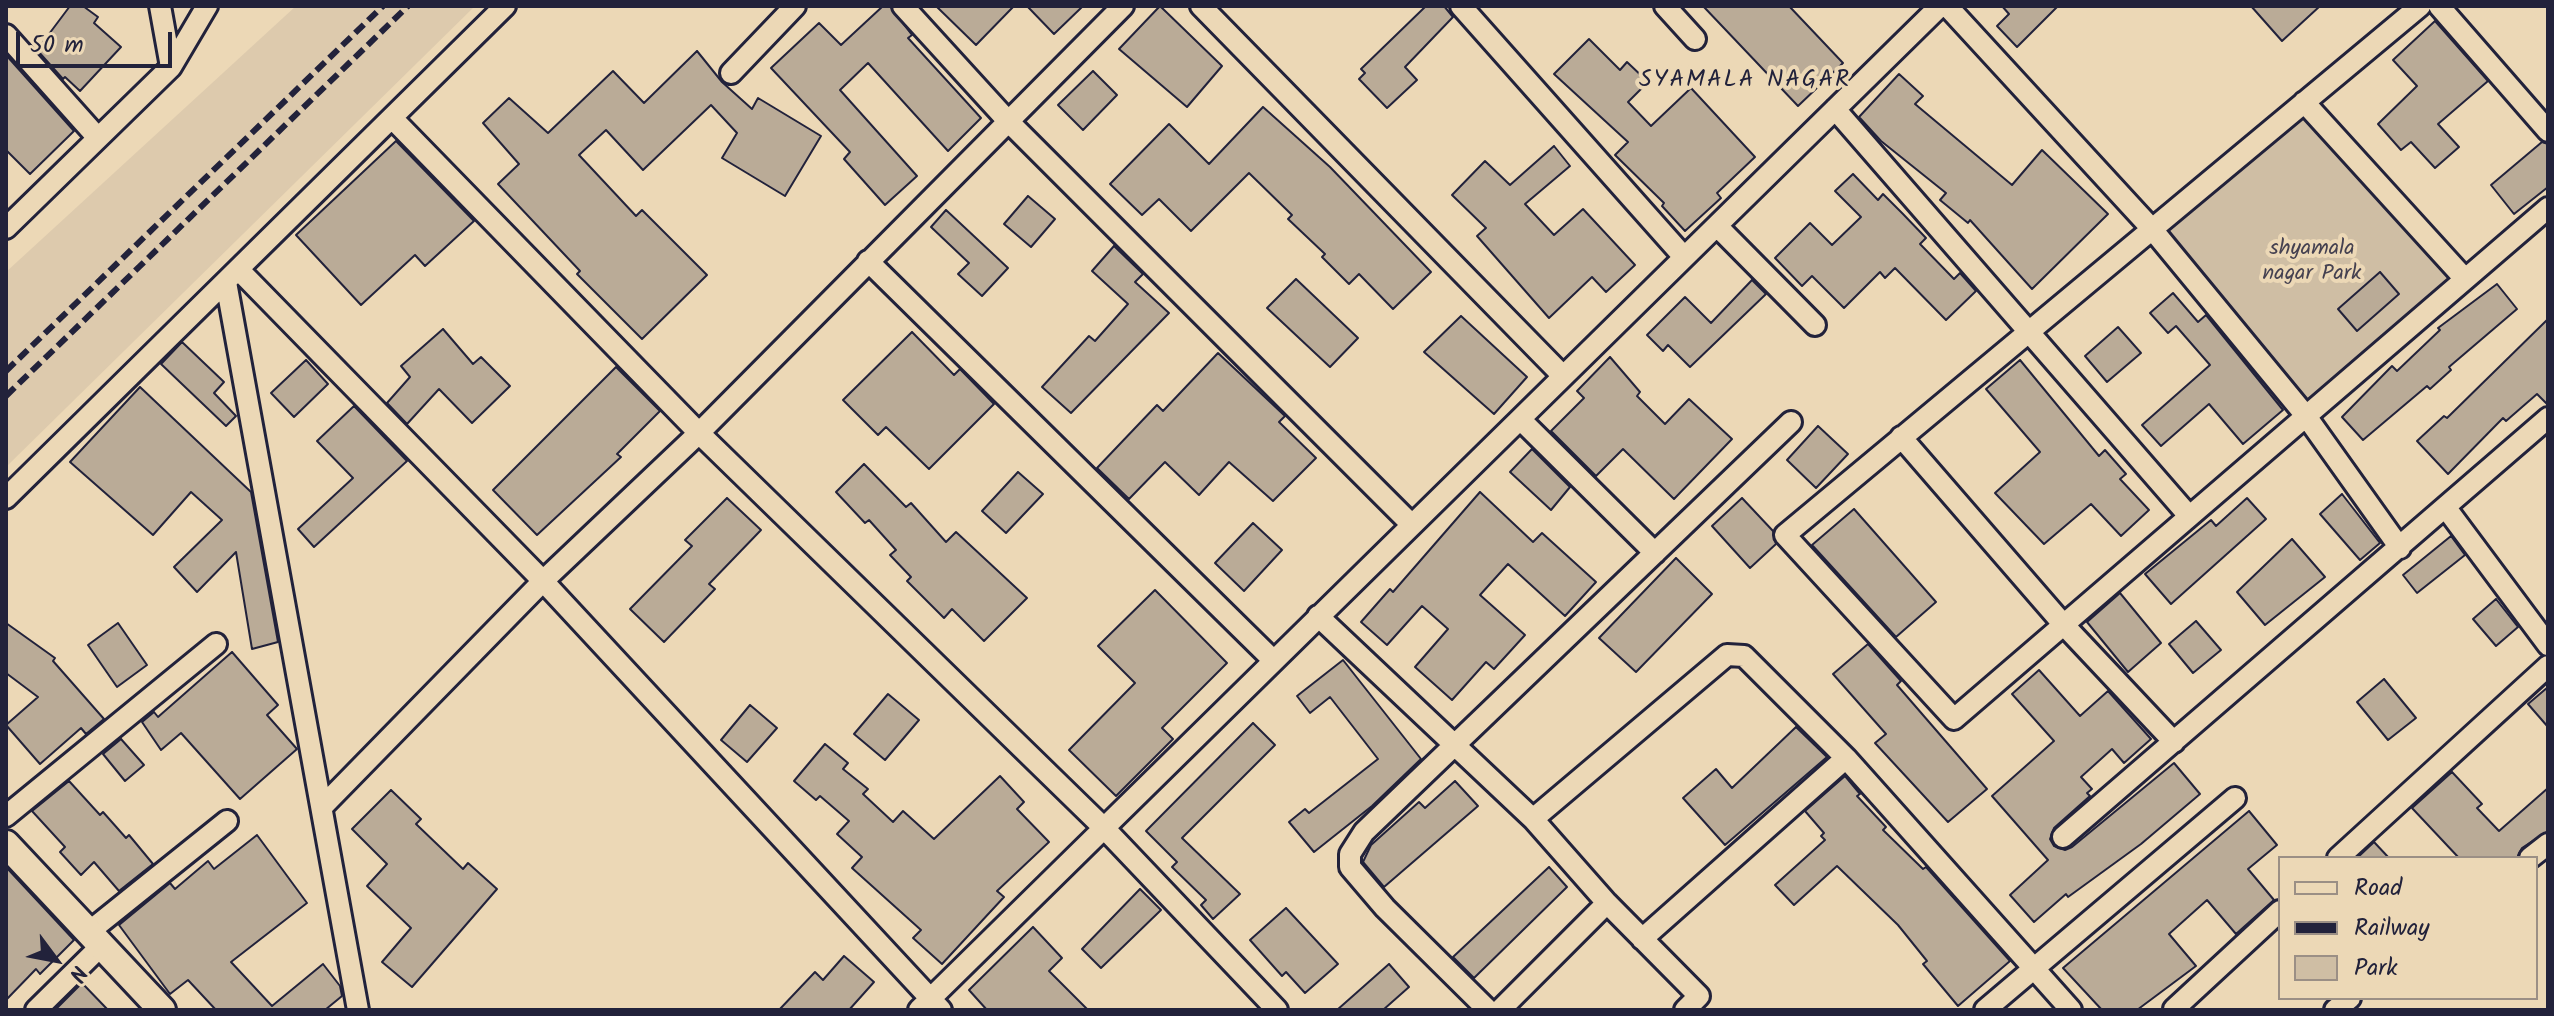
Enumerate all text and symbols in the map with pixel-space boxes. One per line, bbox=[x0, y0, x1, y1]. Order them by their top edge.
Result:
scale bar bbox=[20, 16, 176, 66]
text: 50 m bbox=[30, 26, 84, 65]
district label: SYAMALA NAGAR bbox=[1639, 68, 1851, 96]
park label: shyamala nagar Park bbox=[2263, 237, 2361, 288]
legend bbox=[2278, 856, 2538, 1000]
text: Road bbox=[2354, 869, 2402, 908]
text: Railway bbox=[2354, 909, 2430, 948]
north arrow bbox=[16, 920, 96, 1000]
text: Park bbox=[2354, 949, 2398, 988]
text: N bbox=[58, 958, 95, 988]

